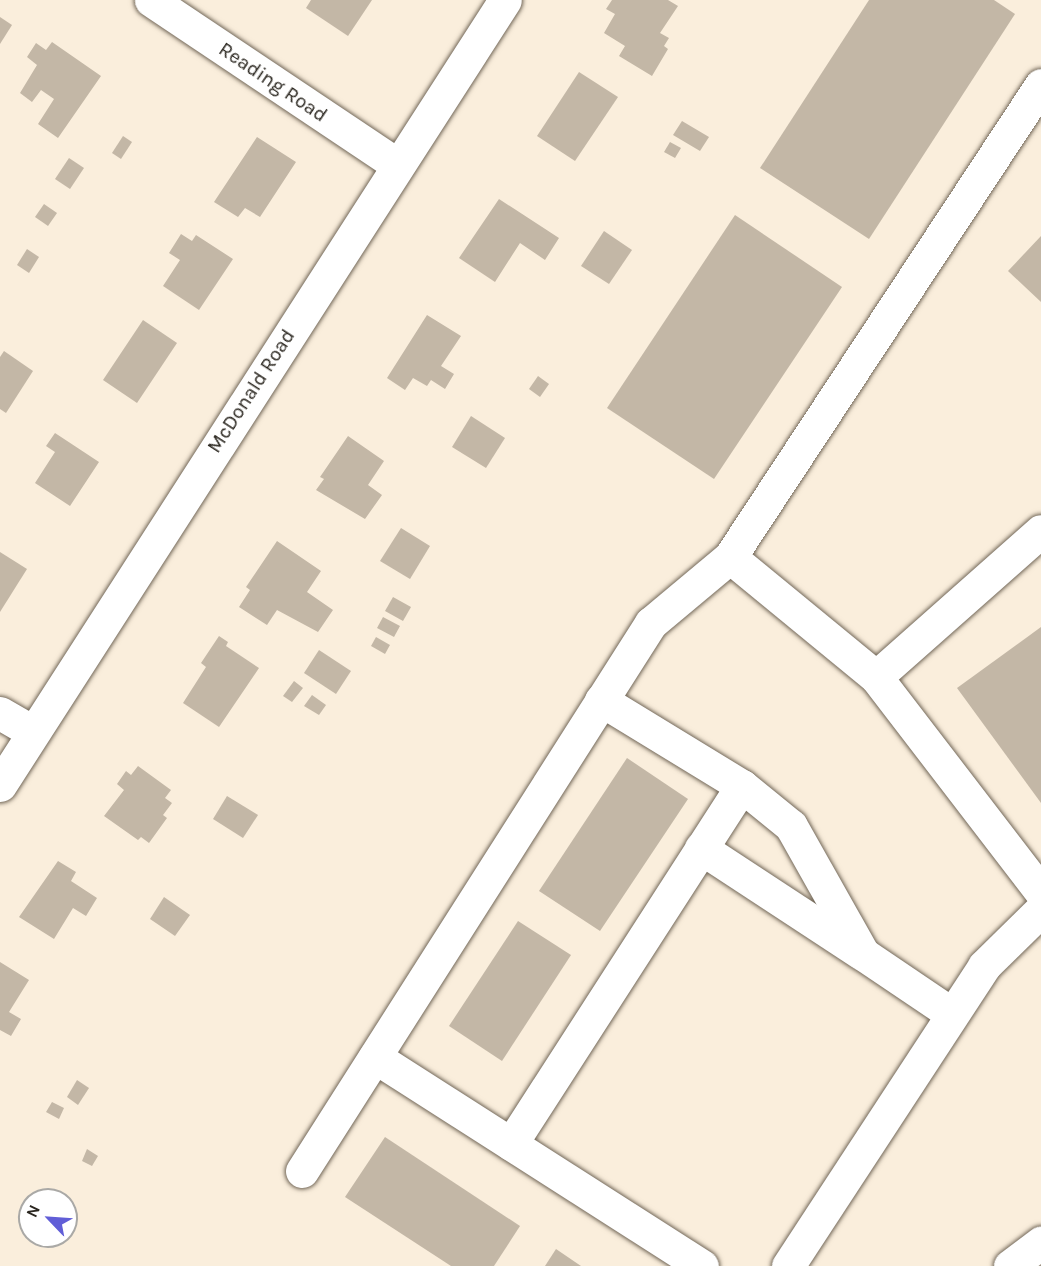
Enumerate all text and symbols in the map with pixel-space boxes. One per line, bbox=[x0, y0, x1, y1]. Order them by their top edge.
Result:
street label: Reading Road bbox=[214, 37, 332, 127]
street label: McDonald Road bbox=[202, 325, 300, 457]
north arrow bbox=[18, 1188, 78, 1248]
text: N bbox=[22, 1202, 44, 1220]

